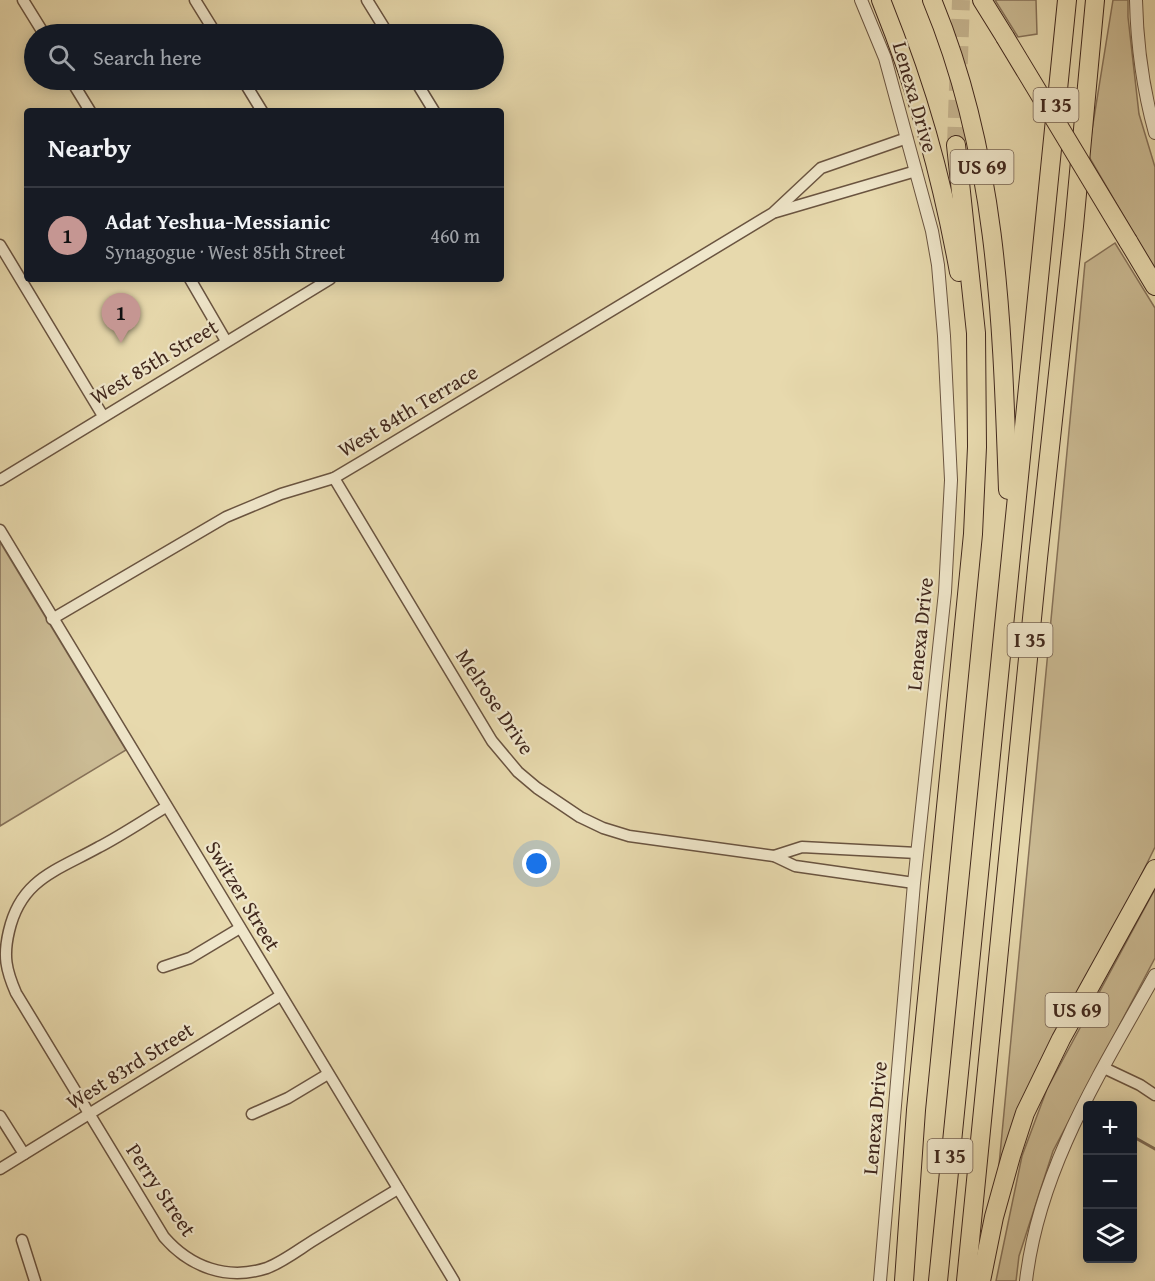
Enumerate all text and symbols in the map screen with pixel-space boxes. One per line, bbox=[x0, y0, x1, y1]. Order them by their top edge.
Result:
search box bbox=[24, 24, 504, 90]
street label: Lenexa Drive bbox=[885, 38, 946, 156]
icon: search bbox=[45, 41, 78, 74]
text: Search here bbox=[93, 41, 202, 73]
road number: I 35 bbox=[1034, 88, 1078, 122]
text: Nearby bbox=[48, 128, 131, 167]
road number: US 69 bbox=[950, 150, 1014, 184]
text: Adat Yeshua-Messianic bbox=[105, 205, 330, 237]
text: 1 bbox=[62, 221, 73, 250]
text: 460 m bbox=[430, 221, 480, 250]
text: Synagogue · West 85th Street bbox=[105, 237, 345, 266]
pin: 1 bbox=[102, 294, 140, 343]
street label: West 85th Street bbox=[84, 311, 224, 412]
street label: West 84th Terrace bbox=[332, 356, 484, 465]
street label: Lenexa Drive bbox=[898, 576, 941, 692]
road number: I 35 bbox=[1008, 623, 1052, 657]
street label: Melrose Drive bbox=[448, 643, 542, 761]
street label: Switzer Street bbox=[198, 835, 289, 957]
your location bbox=[522, 849, 551, 878]
road number: US 69 bbox=[1046, 993, 1108, 1027]
street label: West 83rd Street bbox=[60, 1014, 200, 1117]
street label: Lenexa Drive bbox=[854, 1060, 895, 1176]
map controls bbox=[1083, 1101, 1137, 1263]
button: + bbox=[1083, 1101, 1137, 1155]
street label: Perry Street bbox=[119, 1137, 204, 1243]
road number: I 35 bbox=[928, 1139, 972, 1173]
button: − bbox=[1083, 1155, 1137, 1209]
button: layers bbox=[1083, 1209, 1137, 1263]

